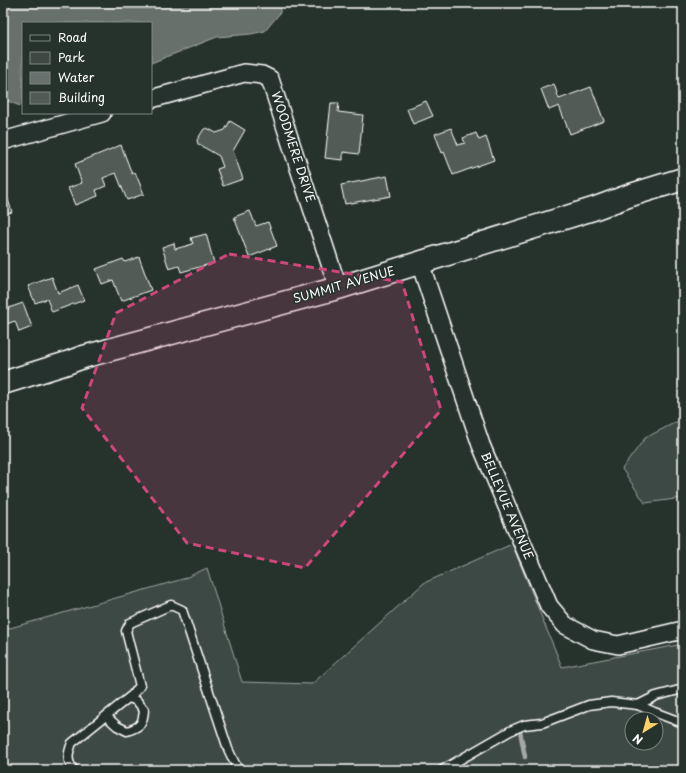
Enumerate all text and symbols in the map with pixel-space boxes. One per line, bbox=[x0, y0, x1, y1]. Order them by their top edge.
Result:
legend bbox=[22, 22, 152, 114]
text: Road bbox=[58, 28, 87, 46]
text: Park bbox=[58, 48, 85, 66]
text: Water bbox=[58, 68, 95, 86]
text: Building bbox=[58, 88, 105, 106]
street label: WOODMERE DRIVE bbox=[268, 89, 320, 204]
street label: SUMMIT AVENUE bbox=[291, 261, 397, 307]
street label: BELLEVUE AVENUE bbox=[477, 449, 539, 562]
north arrow bbox=[624, 711, 664, 751]
text: N bbox=[629, 730, 646, 749]

